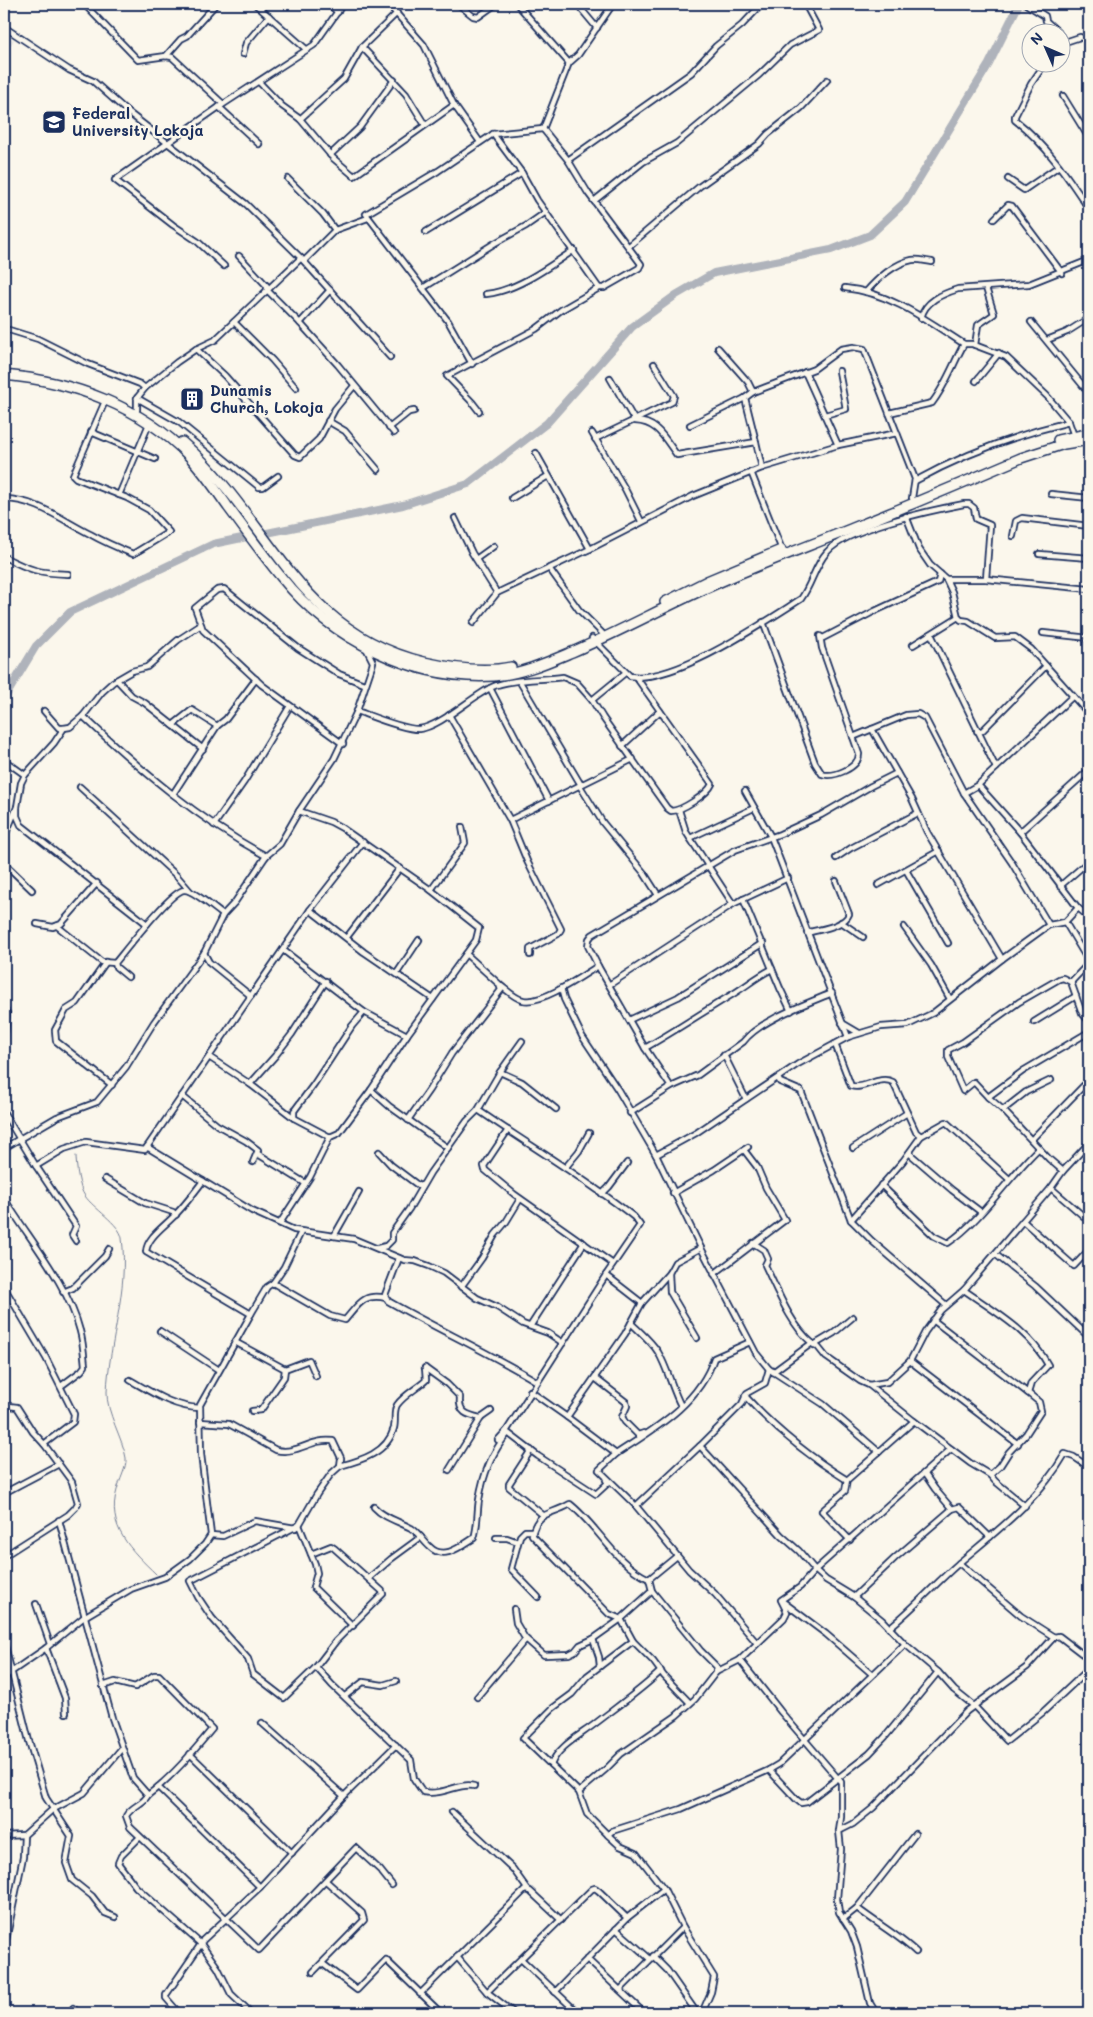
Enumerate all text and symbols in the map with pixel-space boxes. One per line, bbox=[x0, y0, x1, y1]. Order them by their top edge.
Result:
north arrow bbox=[1020, 22, 1070, 72]
text: N bbox=[1026, 28, 1047, 49]
place label: Federal University Lokoja bbox=[72, 103, 204, 140]
school or university icon: Federal University Lokoja bbox=[41, 109, 67, 135]
place label: Dunamis Church, Lokoja bbox=[210, 380, 324, 417]
building icon: Dunamis Church, Lokoja bbox=[179, 386, 205, 412]

